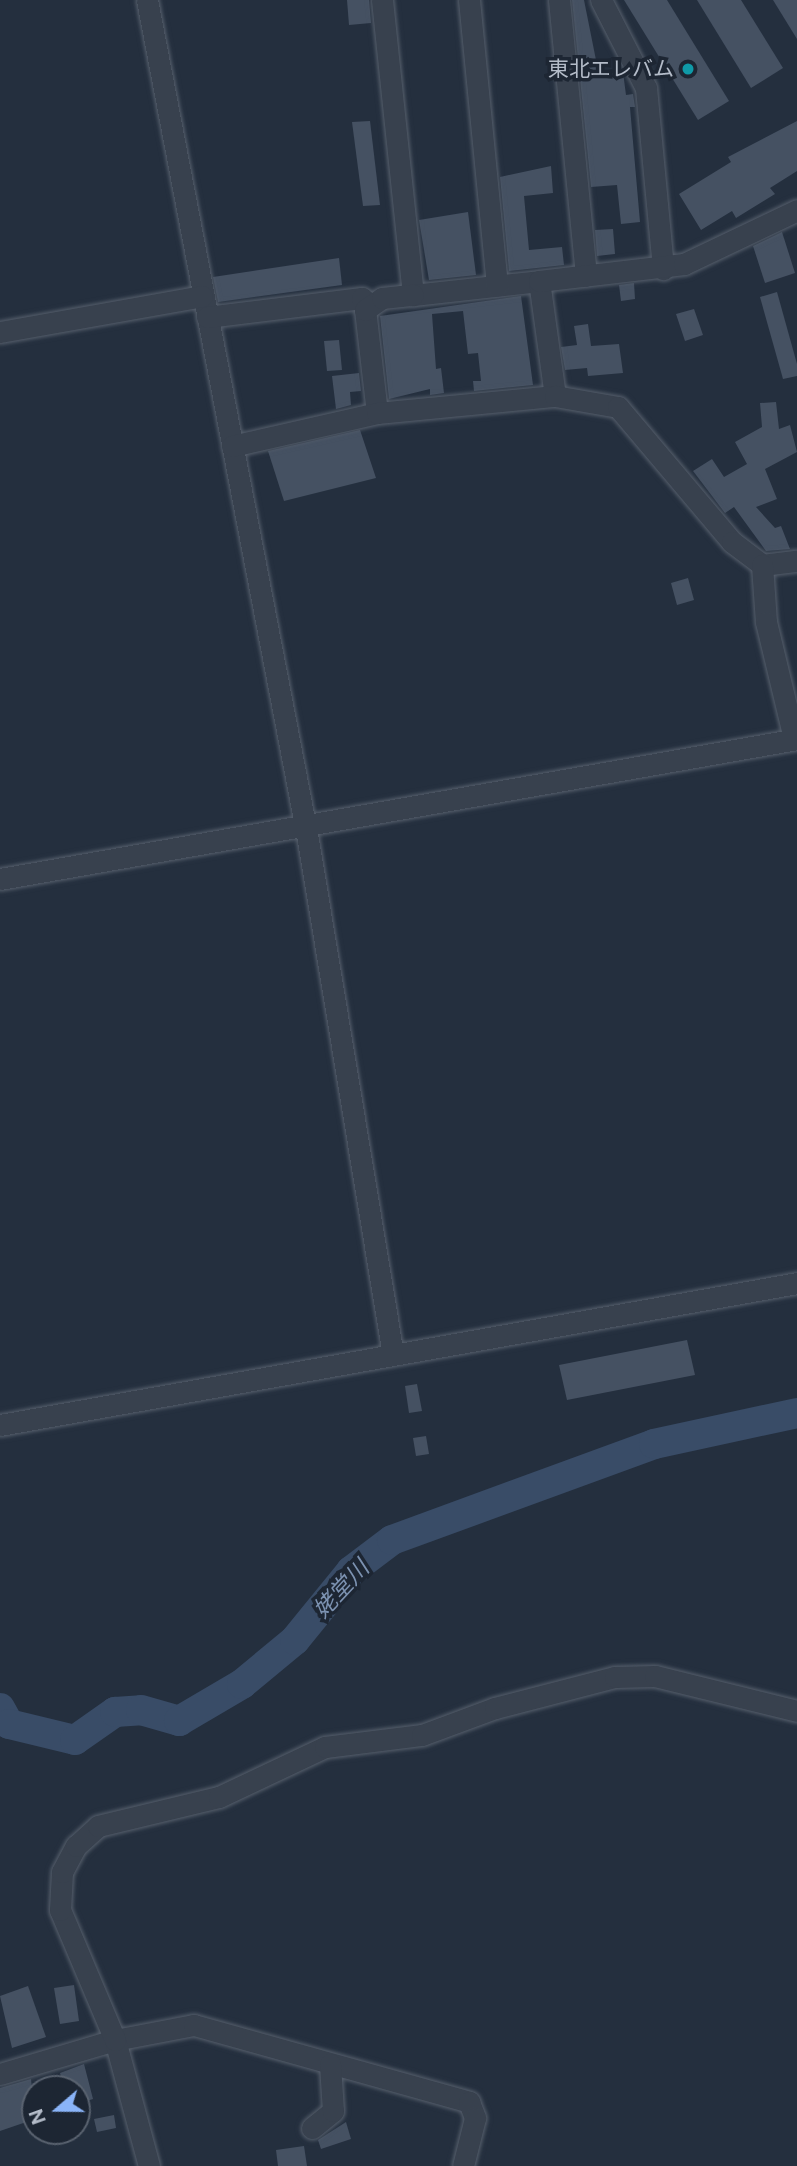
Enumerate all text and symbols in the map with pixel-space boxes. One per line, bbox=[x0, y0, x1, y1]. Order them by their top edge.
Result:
place label: 東北エレバム bbox=[548, 56, 674, 82]
marker: 東北エレバム bbox=[680, 61, 696, 77]
water label: 姥堂川 bbox=[307, 1554, 375, 1624]
north arrow bbox=[21, 2075, 91, 2145]
text: N bbox=[24, 2106, 51, 2128]

